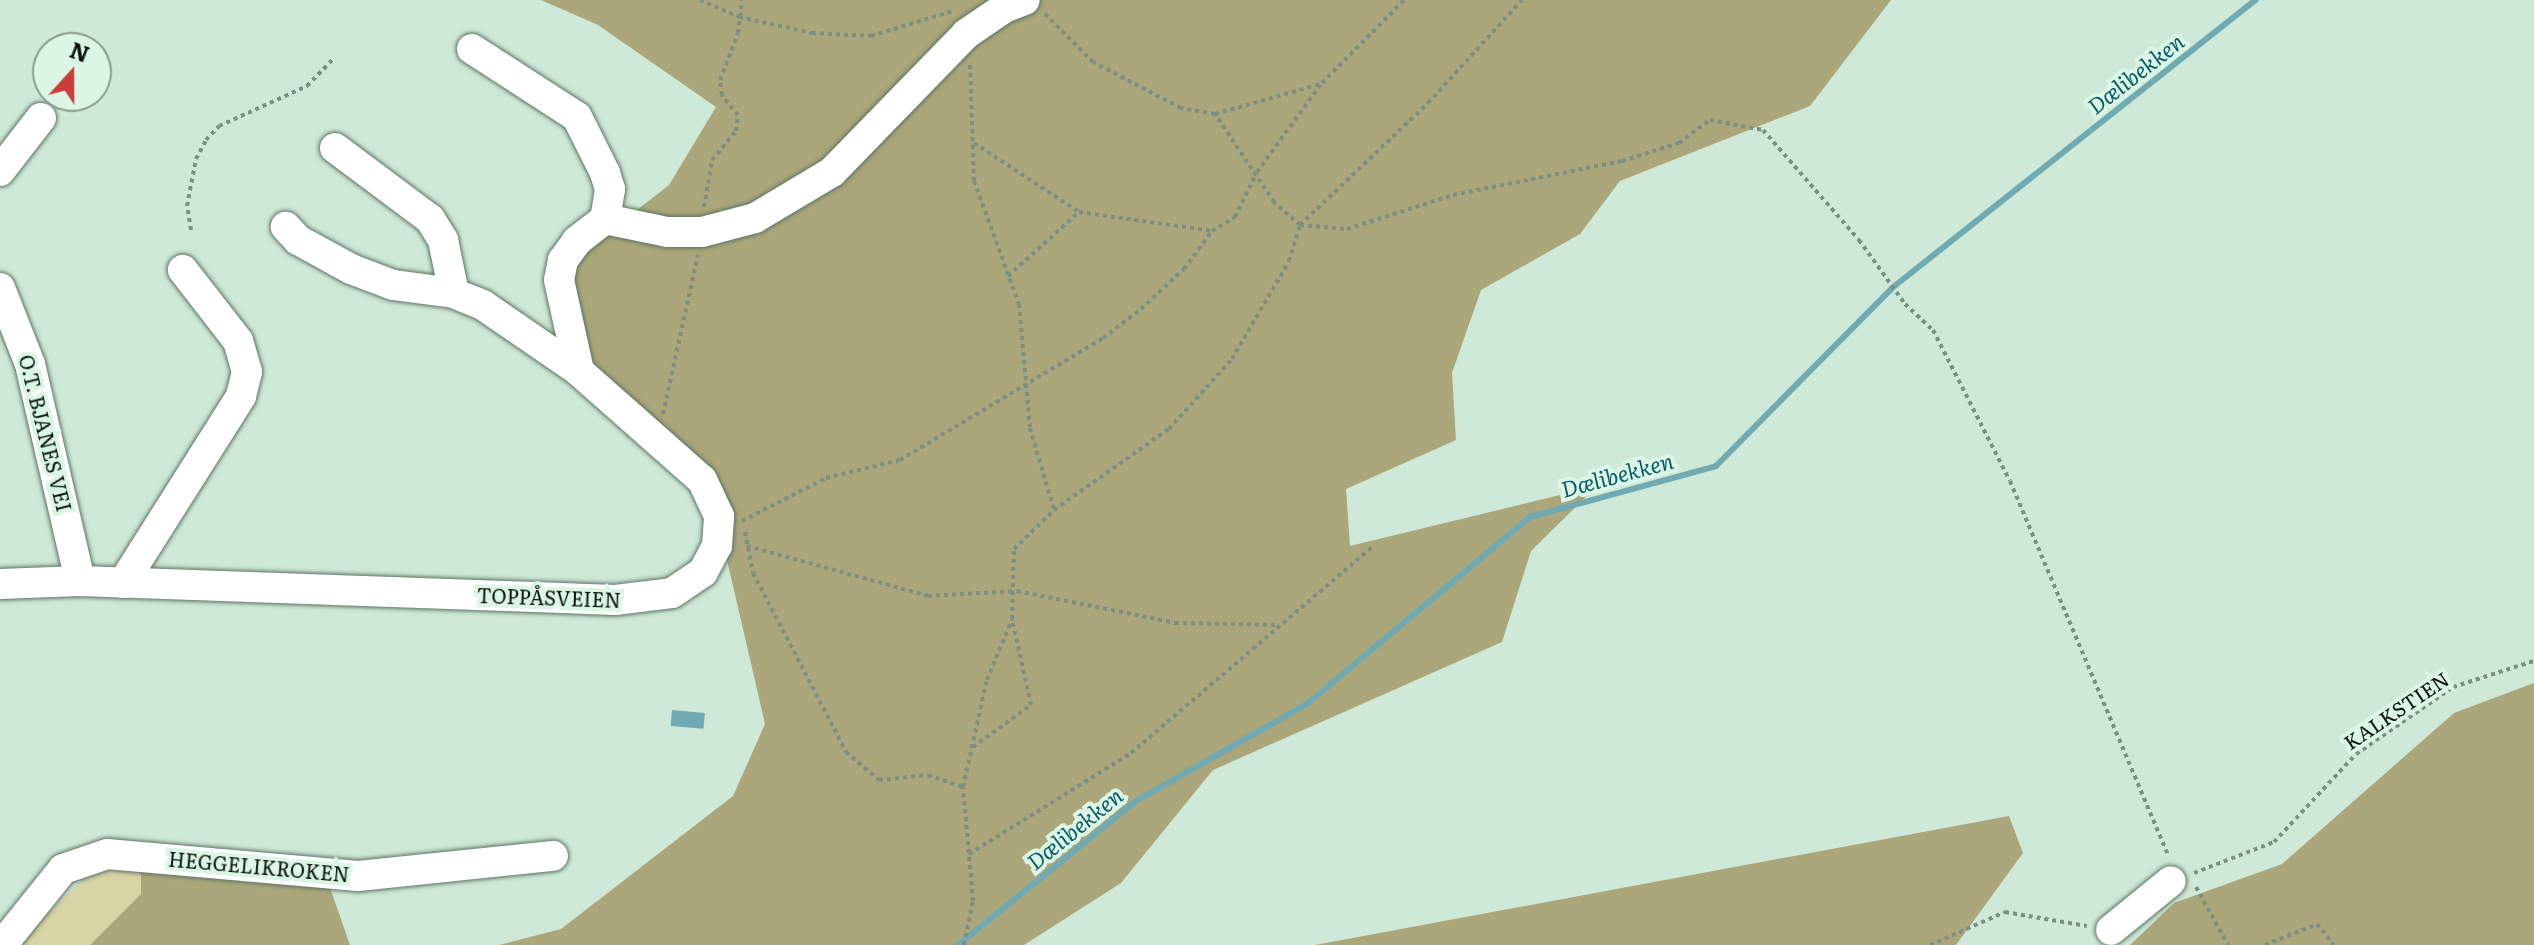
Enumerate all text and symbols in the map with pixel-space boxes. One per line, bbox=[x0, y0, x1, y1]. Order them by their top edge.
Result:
water label: Dælibekken bbox=[2082, 27, 2188, 119]
north arrow bbox=[32, 32, 112, 112]
text: N bbox=[66, 32, 95, 70]
street label: O.T. BJANES VEI bbox=[15, 352, 77, 514]
water label: Dælibekken bbox=[1558, 446, 1676, 502]
street label: TOPPÅSVEIEN bbox=[477, 582, 621, 612]
street label: KALKSTIEN bbox=[2339, 666, 2453, 754]
water label: Dælibekken bbox=[1021, 782, 1127, 874]
street label: HEGGELIKROKEN bbox=[167, 846, 351, 886]

